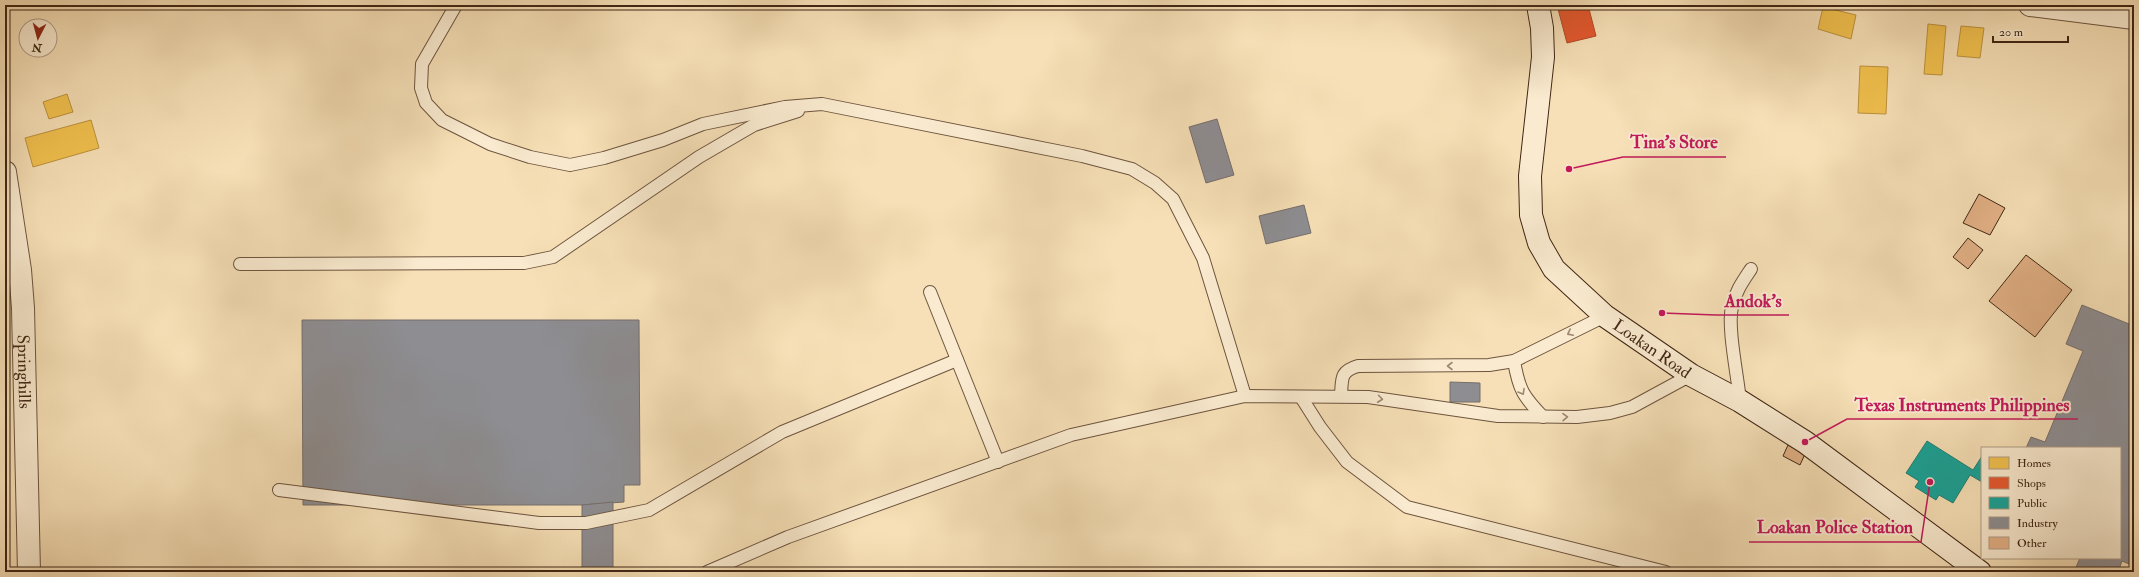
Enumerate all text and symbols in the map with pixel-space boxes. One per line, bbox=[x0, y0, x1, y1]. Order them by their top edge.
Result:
north arrow bbox=[18, 18, 58, 58]
scale bar bbox=[1993, 18, 2068, 44]
text: 20 m bbox=[1999, 25, 2024, 40]
text: N bbox=[30, 40, 44, 55]
callout: Tina's Store bbox=[1623, 127, 1726, 157]
text: Tina's Store bbox=[1629, 131, 1718, 154]
callout: Andok's bbox=[1716, 285, 1789, 315]
text: Andok's bbox=[1723, 290, 1782, 313]
street label: Loakan Road bbox=[1609, 314, 1696, 383]
one-way arrow bbox=[1567, 328, 1575, 336]
street label: Springhills bbox=[12, 334, 36, 409]
one-way arrow bbox=[1447, 362, 1453, 370]
one-way arrow bbox=[1518, 388, 1525, 395]
callout: Texas Instruments Philippines bbox=[1847, 389, 2078, 419]
one-way arrow bbox=[1377, 394, 1383, 403]
text: Texas Instruments Philippines bbox=[1854, 394, 2069, 417]
one-way arrow bbox=[1562, 413, 1568, 421]
legend bbox=[1981, 447, 2121, 559]
text: Homes bbox=[2017, 456, 2051, 471]
text: Shops bbox=[2017, 476, 2046, 491]
text: Public bbox=[2017, 496, 2047, 511]
callout: Loakan Police Station bbox=[1749, 512, 1921, 542]
text: Loakan Police Station bbox=[1757, 516, 1914, 539]
text: Industry bbox=[2017, 516, 2059, 531]
text: Other bbox=[2017, 536, 2047, 551]

